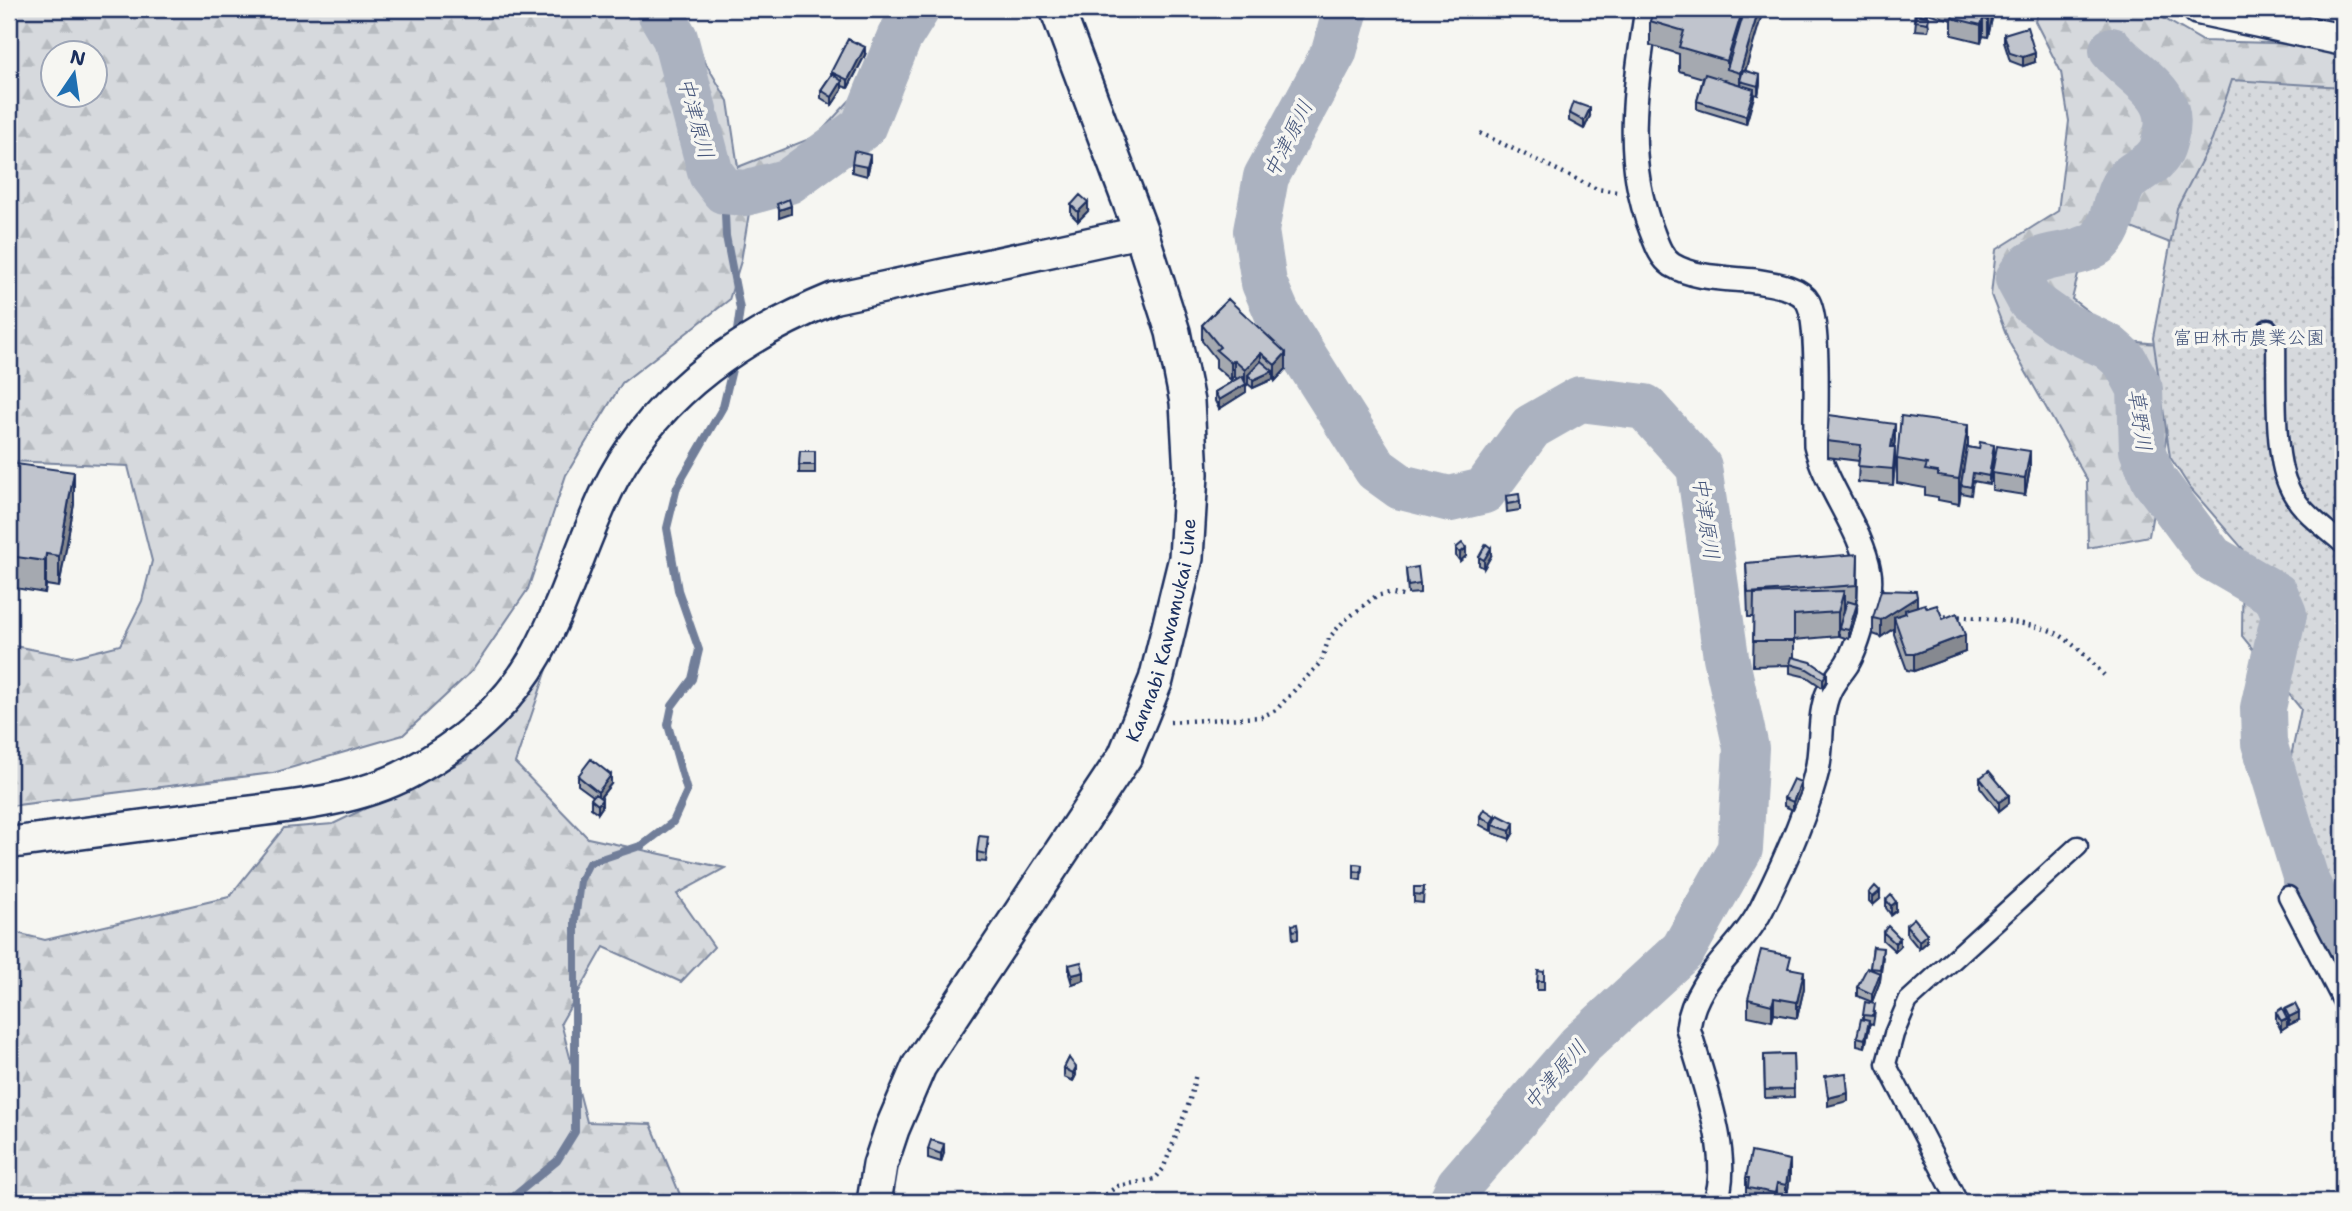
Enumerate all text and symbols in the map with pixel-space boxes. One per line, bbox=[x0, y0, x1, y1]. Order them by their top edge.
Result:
north arrow bbox=[38, 38, 108, 108]
text: N bbox=[68, 44, 88, 72]
water label: 中津原川 bbox=[672, 74, 720, 162]
water label: 中津原川 bbox=[1256, 95, 1320, 183]
park label: 富田林市農業公園 bbox=[2173, 325, 2325, 350]
water label: 草野川 bbox=[2122, 387, 2158, 453]
water label: 中津原川 bbox=[1686, 474, 1726, 562]
street label: Kannabi Kawamukai Line bbox=[1120, 518, 1201, 746]
water label: 中津原川 bbox=[1517, 1034, 1593, 1116]

